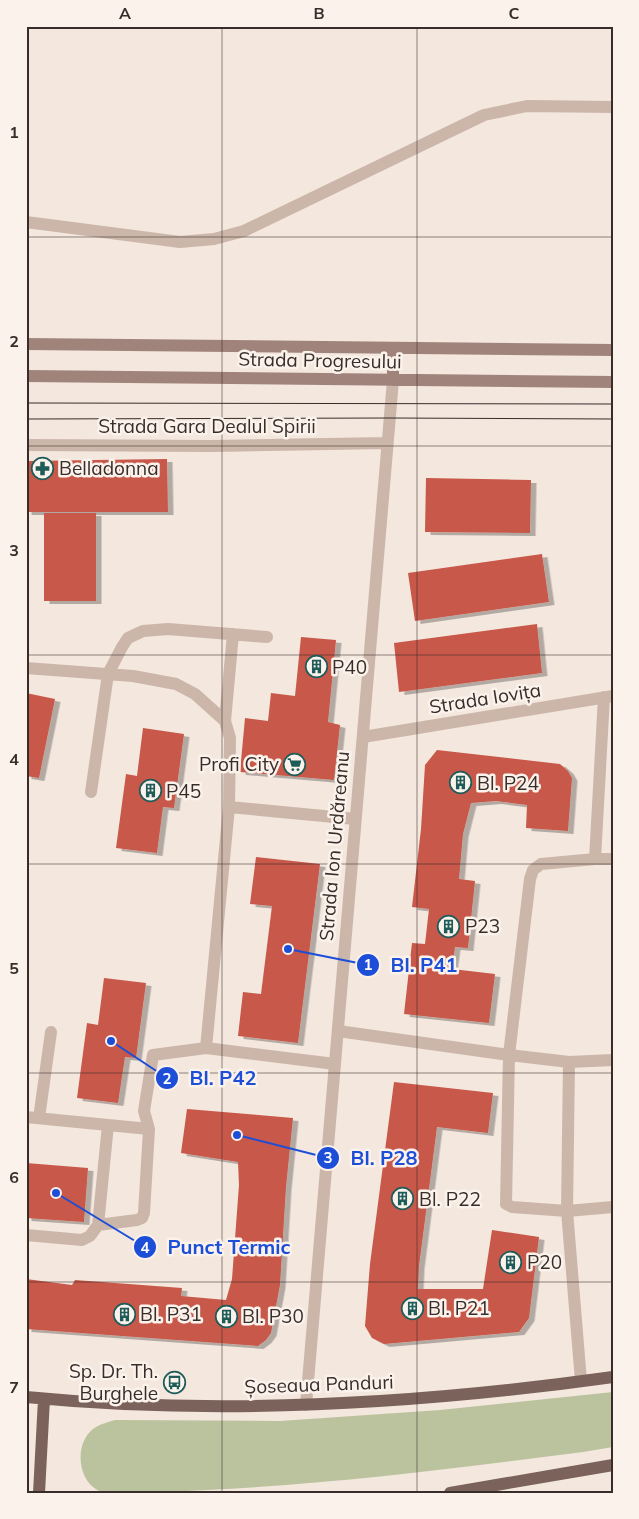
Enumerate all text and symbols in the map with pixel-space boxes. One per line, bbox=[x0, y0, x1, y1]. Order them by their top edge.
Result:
text: A bbox=[119, 3, 131, 23]
text: B bbox=[313, 3, 325, 23]
text: C bbox=[509, 3, 520, 23]
text: 1 bbox=[9, 122, 19, 142]
text: 2 bbox=[9, 331, 19, 351]
street label: Strada Progresului bbox=[238, 347, 402, 373]
street label: Strada Gara Dealul Spirii bbox=[98, 414, 316, 438]
pharmacy icon: Belladonna bbox=[31, 456, 55, 480]
place label: Belladonna bbox=[59, 456, 159, 480]
text: 3 bbox=[9, 540, 19, 560]
building icon: P40 bbox=[304, 655, 328, 679]
place label: P40 bbox=[332, 655, 367, 679]
street label: Strada Iovița bbox=[427, 677, 543, 720]
text: 4 bbox=[9, 749, 19, 769]
street label: Strada Ion Urdăreanu bbox=[314, 750, 354, 942]
place label: Profi City bbox=[199, 752, 279, 776]
supermarket icon: Profi City bbox=[283, 752, 307, 776]
building icon: Bl. P24 bbox=[449, 771, 473, 795]
place label: Bl. P24 bbox=[477, 771, 539, 795]
building icon: P45 bbox=[138, 779, 162, 803]
place label: P45 bbox=[166, 779, 201, 803]
building icon: P23 bbox=[437, 914, 461, 938]
place label: P23 bbox=[465, 914, 500, 938]
callout: Bl. P41 bbox=[356, 948, 467, 983]
text: Bl. P41 bbox=[391, 952, 457, 977]
text: 1 bbox=[363, 955, 373, 974]
text: 5 bbox=[9, 958, 19, 978]
callout: Bl. P42 bbox=[155, 1061, 267, 1096]
text: Bl. P42 bbox=[190, 1065, 256, 1090]
text: 2 bbox=[162, 1069, 172, 1088]
callout: Bl. P28 bbox=[315, 1141, 427, 1176]
text: Bl. P28 bbox=[351, 1145, 417, 1170]
text: 3 bbox=[323, 1148, 333, 1167]
text: 6 bbox=[9, 1167, 19, 1187]
building icon: Bl. P22 bbox=[391, 1187, 415, 1211]
place label: Bl. P22 bbox=[419, 1187, 481, 1211]
callout: Punct Termic bbox=[133, 1230, 301, 1265]
text: Punct Termic bbox=[167, 1234, 291, 1259]
text: 4 bbox=[140, 1238, 150, 1257]
building icon: P20 bbox=[499, 1250, 523, 1274]
place label: P20 bbox=[527, 1250, 562, 1274]
building icon: Bl. P21 bbox=[400, 1296, 424, 1320]
place label: Bl. P21 bbox=[428, 1296, 490, 1320]
building icon: Bl. P31 bbox=[112, 1302, 136, 1326]
place label: Bl. P31 bbox=[140, 1302, 202, 1326]
building icon: Bl. P30 bbox=[214, 1304, 238, 1328]
place label: Bl. P30 bbox=[242, 1304, 304, 1328]
place label: Sp. Dr. Th. Burghele bbox=[69, 1359, 158, 1405]
street label: Șoseaua Panduri bbox=[244, 1369, 394, 1400]
bus stop icon: Sp. Dr. Th. Burghele bbox=[162, 1370, 186, 1394]
text: 7 bbox=[9, 1377, 19, 1397]

